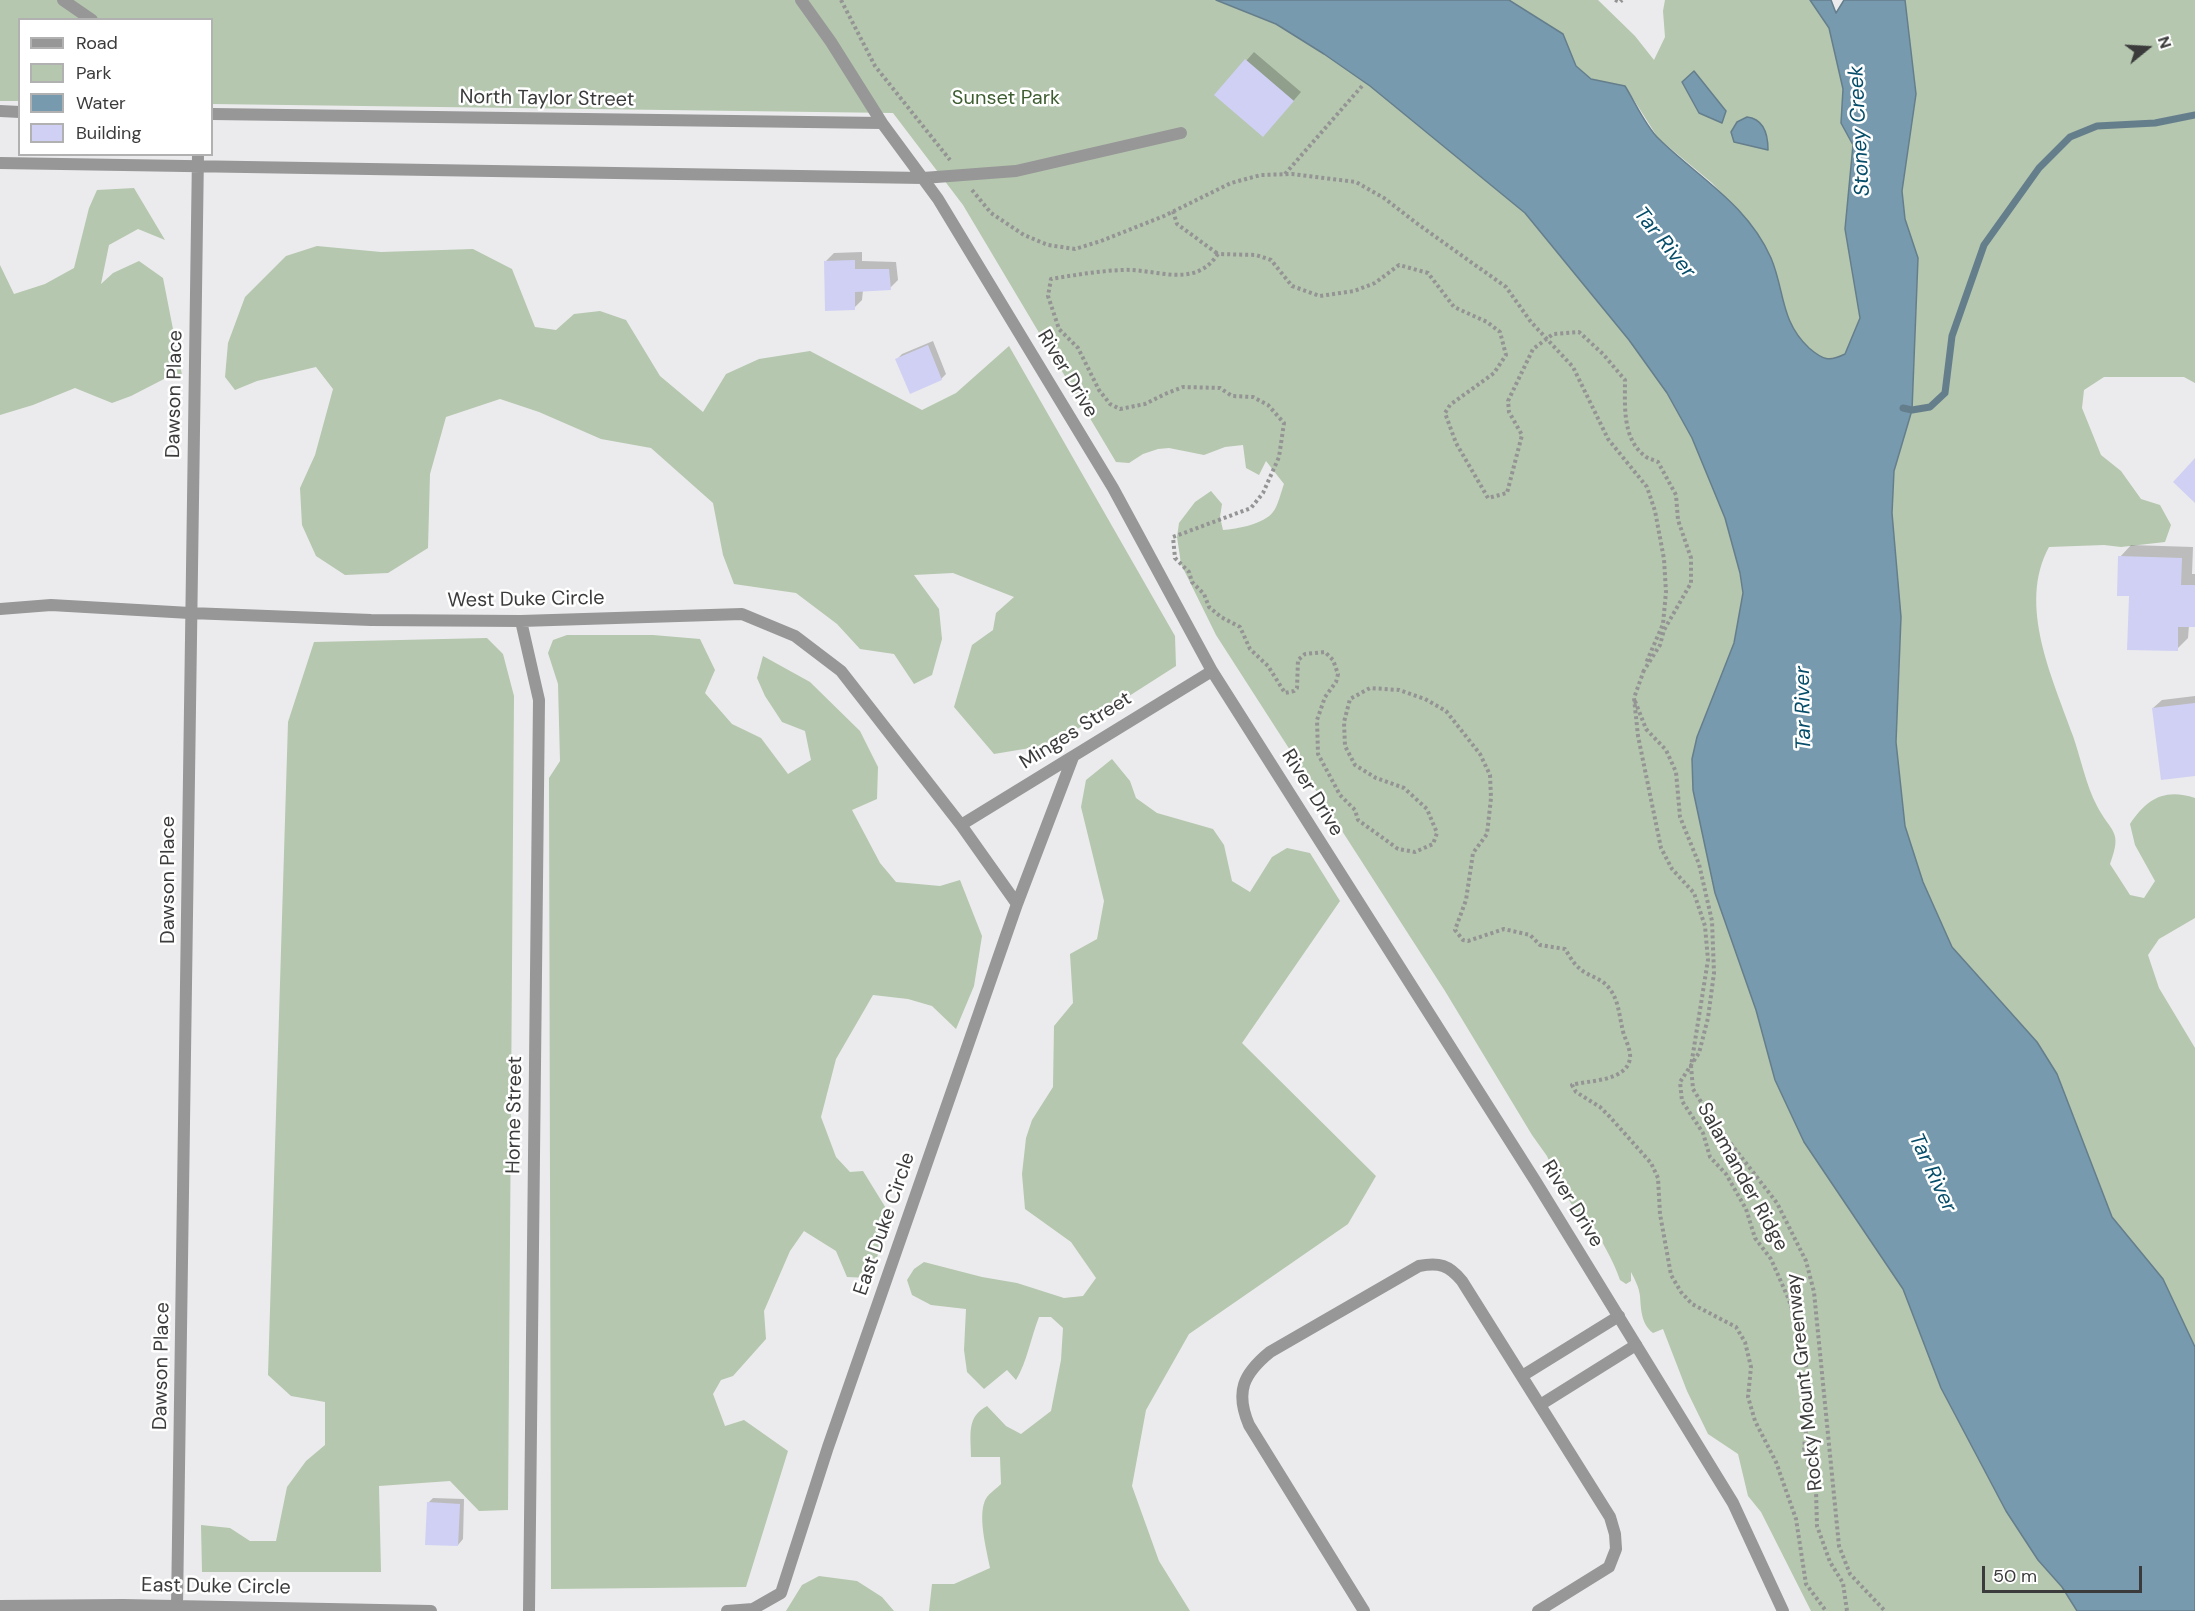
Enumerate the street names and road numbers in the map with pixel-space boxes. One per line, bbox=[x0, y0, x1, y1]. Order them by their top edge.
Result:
street label: North Taylor Street bbox=[459, 85, 635, 113]
street label: River Drive bbox=[1031, 326, 1103, 422]
street label: Dawson Place bbox=[162, 330, 188, 458]
street label: West Duke Circle bbox=[447, 587, 605, 613]
street label: Minges Street bbox=[1016, 687, 1136, 775]
street label: River Drive bbox=[1276, 745, 1348, 841]
street label: Dawson Place bbox=[157, 816, 181, 944]
street label: Horne Street bbox=[502, 1056, 528, 1174]
street label: Salamander Ridge bbox=[1691, 1099, 1793, 1255]
street label: East Duke Circle bbox=[849, 1149, 921, 1299]
street label: River Drive bbox=[1536, 1156, 1608, 1252]
street label: Rocky Mount Greenway bbox=[1782, 1272, 1828, 1492]
street label: Dawson Place bbox=[149, 1302, 175, 1430]
street label: East Duke Circle bbox=[141, 1574, 291, 1600]

